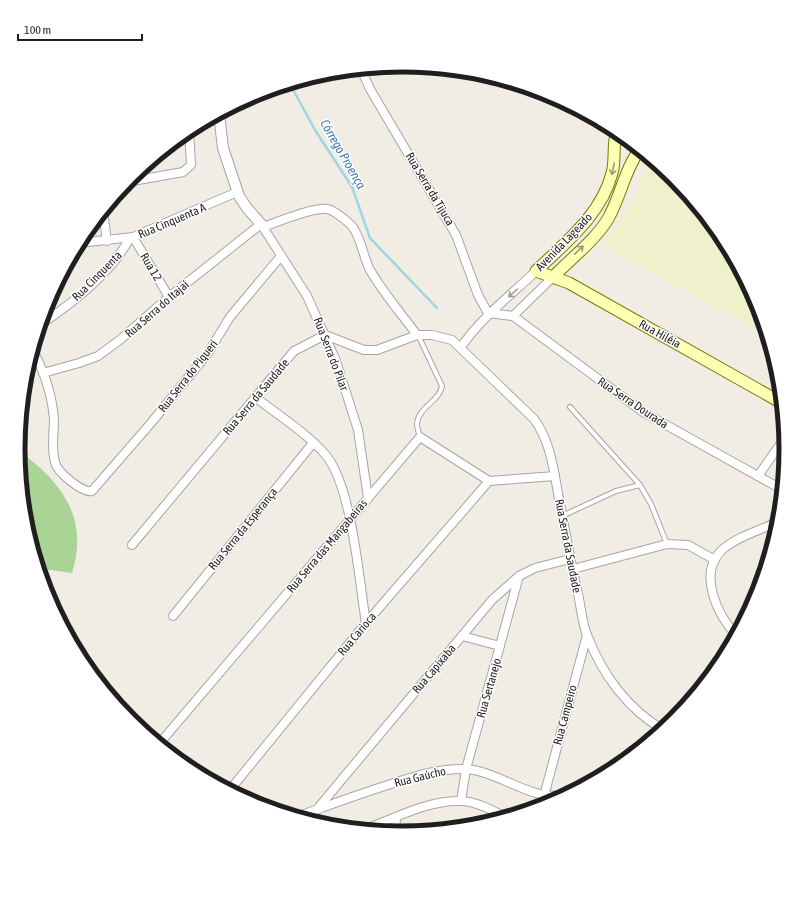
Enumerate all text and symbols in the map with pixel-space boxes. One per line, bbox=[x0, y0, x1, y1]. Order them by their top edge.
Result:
scale bar bbox=[18, 16, 142, 42]
text: 100 m bbox=[24, 23, 51, 37]
water label: Córrego Proença bbox=[317, 117, 369, 191]
street label: Rua Serra da Tijuca bbox=[403, 150, 457, 228]
one-way arrow bbox=[608, 162, 616, 175]
street label: Rua Cinquenta A bbox=[136, 200, 208, 242]
street label: Avenida Lageado bbox=[533, 210, 595, 274]
one-way arrow bbox=[574, 245, 584, 255]
street label: Rua Cinquenta bbox=[69, 248, 125, 304]
street label: Rua 12 bbox=[137, 250, 165, 284]
street label: Rua Serra do Itajaí bbox=[122, 277, 192, 340]
one-way arrow bbox=[508, 288, 518, 297]
street label: Rua Serra do Pilar bbox=[311, 315, 352, 393]
street label: Rua Hiléia bbox=[637, 317, 683, 351]
street label: Rua Serra do Piqueri bbox=[155, 337, 221, 415]
street label: Rua Serra da Saudade bbox=[220, 356, 292, 438]
street label: Rua Serra Dourada bbox=[595, 374, 671, 432]
street label: Rua Serra da Esperança bbox=[206, 485, 280, 573]
street label: Rua Serra das Mangabeiras bbox=[284, 496, 370, 596]
street label: Rua Serra da Saudade bbox=[552, 498, 584, 594]
street label: Rua Carioca bbox=[335, 610, 379, 658]
street label: Rua Capixaba bbox=[409, 641, 459, 697]
street label: Rua Sertanejo bbox=[474, 656, 504, 720]
street label: Rua Campeiro bbox=[550, 683, 580, 747]
street label: Rua Gaúcho bbox=[393, 764, 448, 790]

